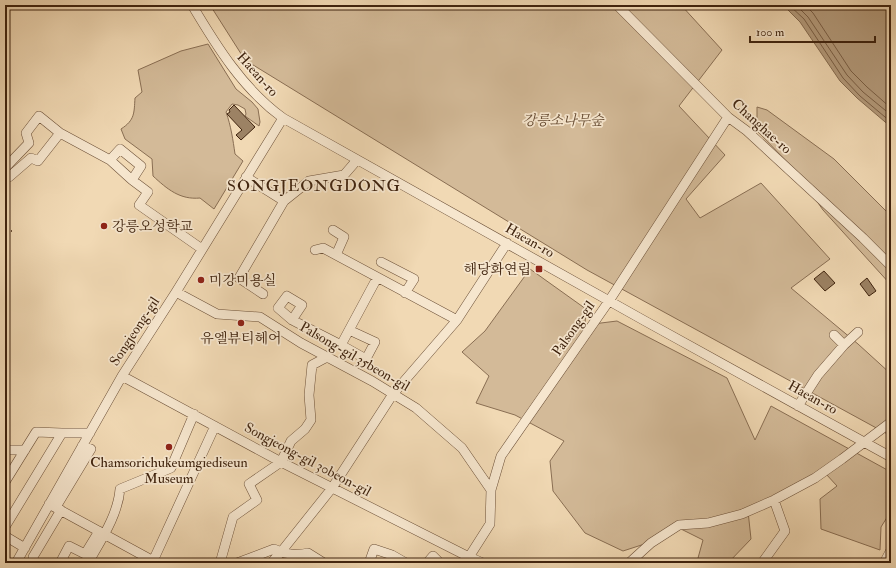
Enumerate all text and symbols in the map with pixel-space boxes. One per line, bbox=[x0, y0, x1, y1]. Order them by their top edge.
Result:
scale bar bbox=[750, 18, 875, 44]
text: 100 m bbox=[756, 25, 785, 40]
street label: Haean-ro bbox=[233, 49, 282, 100]
street label: Changhae-ro bbox=[728, 95, 795, 158]
park label: 강릉소나무숲 bbox=[522, 112, 605, 129]
district label: SONGJEONGDONG bbox=[227, 176, 401, 197]
place label: 강릉오성학교 bbox=[112, 218, 194, 235]
street label: Haean-ro bbox=[502, 220, 558, 261]
marker: 강릉오성학교 bbox=[99, 221, 109, 231]
place label: 해당화연립 bbox=[463, 261, 531, 278]
marker: 해당화연립 bbox=[534, 264, 544, 274]
place label: 미강미용실 bbox=[209, 272, 277, 289]
marker: 미강미용실 bbox=[196, 275, 206, 285]
street label: Songjeong-gil bbox=[106, 293, 163, 369]
street label: Palsong-gil bbox=[548, 297, 599, 359]
marker: 유엘뷰티헤어 bbox=[236, 318, 246, 328]
street label: Palsong-gil 35beon-gil bbox=[297, 318, 413, 395]
place label: 유엘뷰티헤어 bbox=[200, 330, 282, 347]
street label: Haean-ro bbox=[785, 377, 841, 418]
street label: Songjeong-gil 30beon-gil bbox=[241, 419, 374, 500]
marker: Chamsorichukeumgiediseun Museum bbox=[164, 442, 174, 452]
place label: Chamsorichukeumgiediseun Museum bbox=[90, 454, 248, 487]

